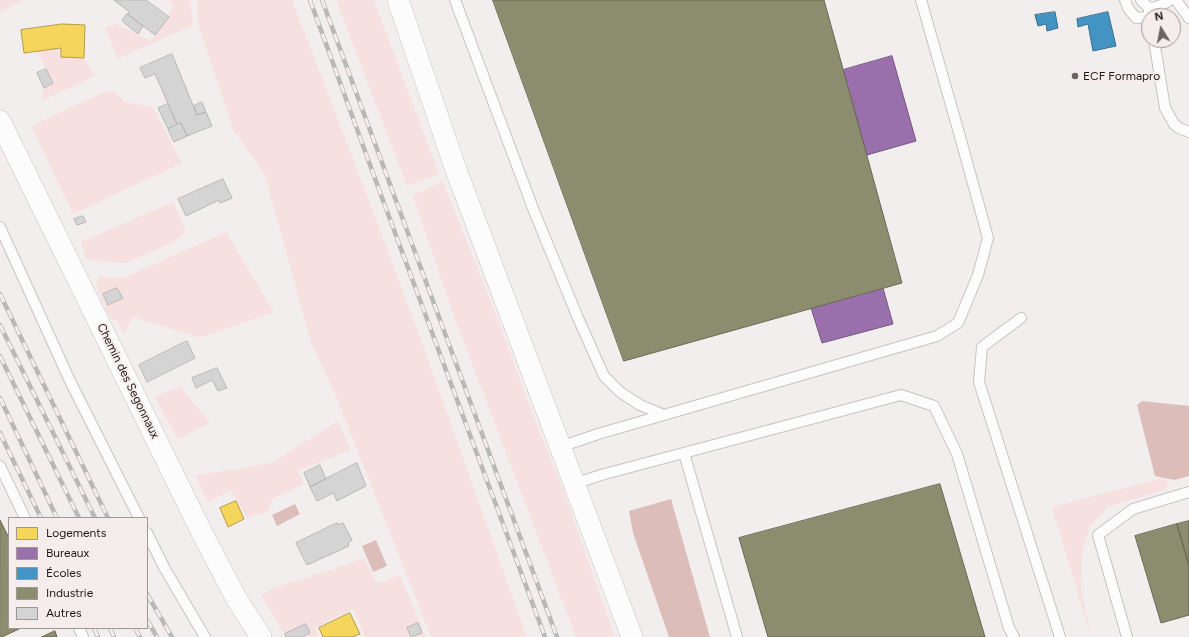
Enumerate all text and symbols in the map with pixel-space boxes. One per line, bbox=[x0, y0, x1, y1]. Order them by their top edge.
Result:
north arrow bbox=[1141, 8, 1181, 48]
text: N bbox=[1154, 10, 1164, 24]
place label: ECF Formapro bbox=[1083, 69, 1160, 83]
marker: ECF Formapro bbox=[1070, 71, 1080, 81]
street label: Chemin des Segonnaux bbox=[94, 321, 162, 441]
legend bbox=[8, 517, 148, 629]
text: Logements bbox=[46, 526, 106, 540]
text: Bureaux bbox=[46, 546, 89, 560]
text: Écoles bbox=[46, 566, 81, 580]
text: Industrie bbox=[46, 586, 93, 600]
text: Autres bbox=[46, 606, 82, 620]

